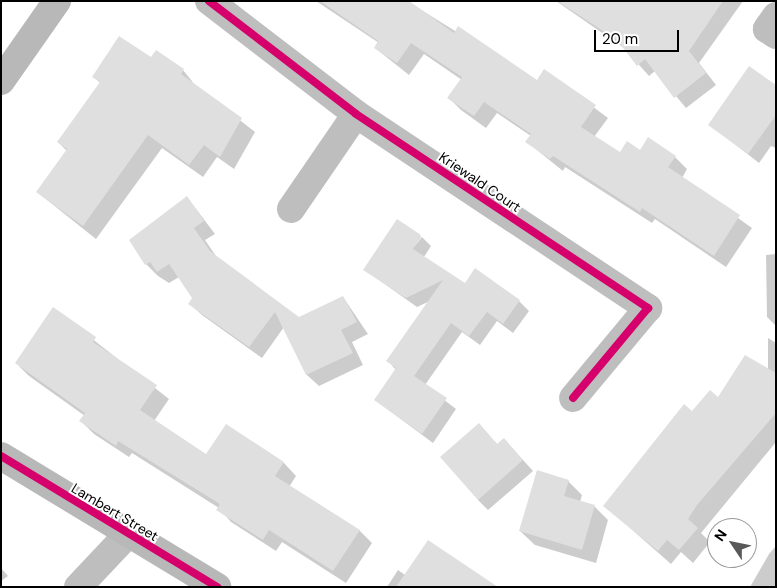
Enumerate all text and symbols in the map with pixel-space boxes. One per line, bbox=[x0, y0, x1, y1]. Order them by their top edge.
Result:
scale bar bbox=[597, 20, 682, 52]
text: 20 m bbox=[602, 29, 638, 49]
street label: Kriewald Court bbox=[436, 148, 524, 216]
street label: Lambert Street bbox=[69, 479, 161, 545]
north arrow bbox=[707, 518, 757, 568]
text: N bbox=[710, 526, 731, 544]

